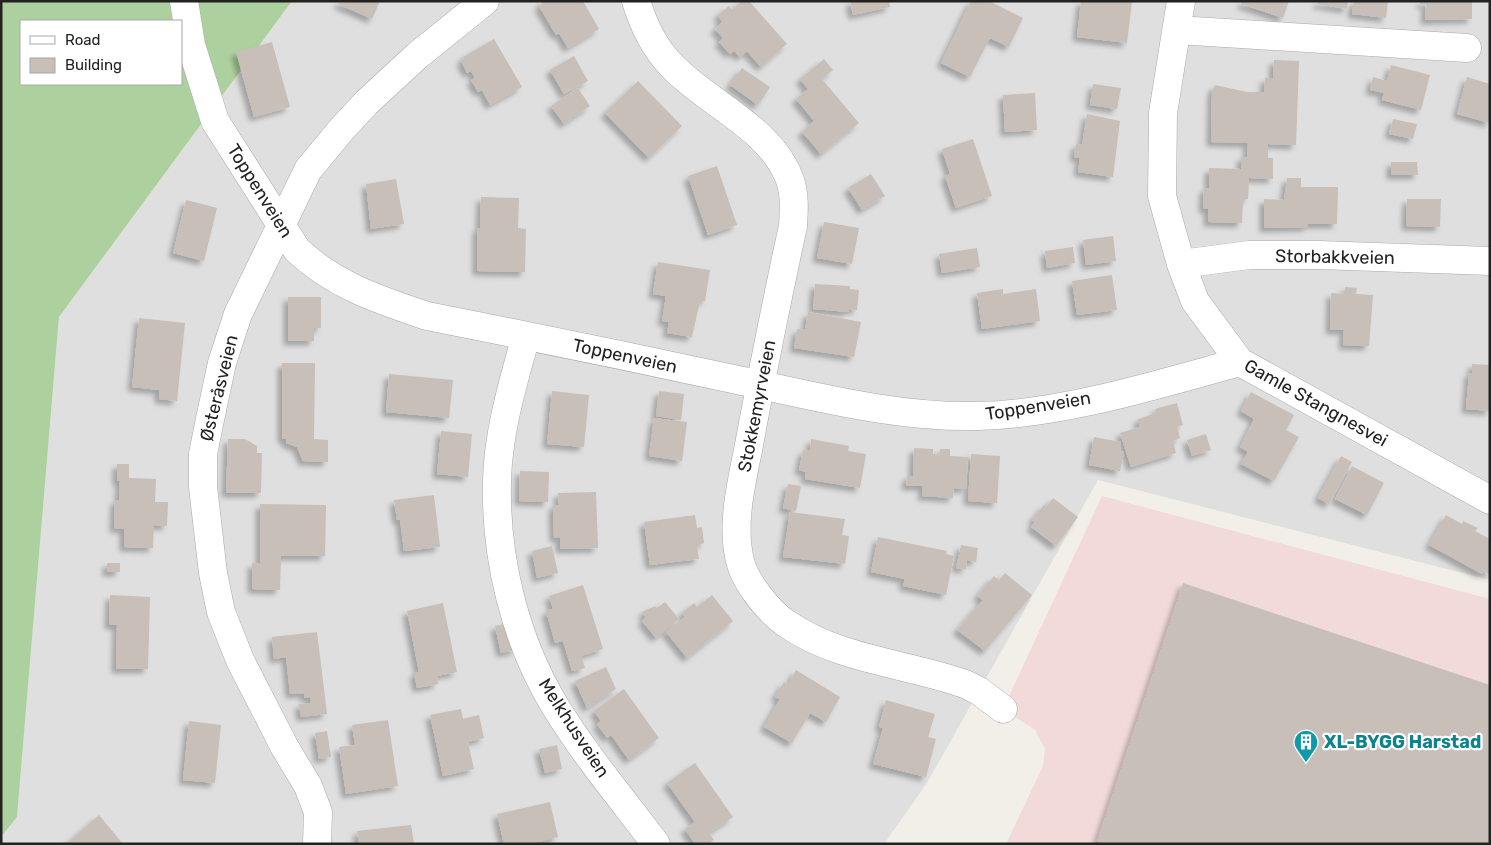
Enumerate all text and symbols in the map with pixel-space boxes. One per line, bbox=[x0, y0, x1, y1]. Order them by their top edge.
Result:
legend bbox=[20, 20, 182, 85]
text: Road bbox=[65, 31, 101, 49]
text: Building bbox=[65, 56, 122, 74]
street label: Toppenveien bbox=[223, 140, 297, 242]
street label: Storbakkveien bbox=[1275, 245, 1395, 269]
street label: Østeråsveien bbox=[195, 332, 243, 444]
street label: Toppenveien bbox=[571, 334, 679, 378]
street label: Stokkemyrveien bbox=[733, 338, 781, 474]
street label: Gamle Stangnesvei bbox=[1240, 354, 1392, 452]
street label: Toppenveien bbox=[984, 387, 1092, 425]
street label: Melkhusveien bbox=[534, 674, 614, 782]
building icon: XL-BYGG Harstad bbox=[1293, 729, 1319, 763]
place label: XL-BYGG Harstad bbox=[1324, 731, 1481, 753]

